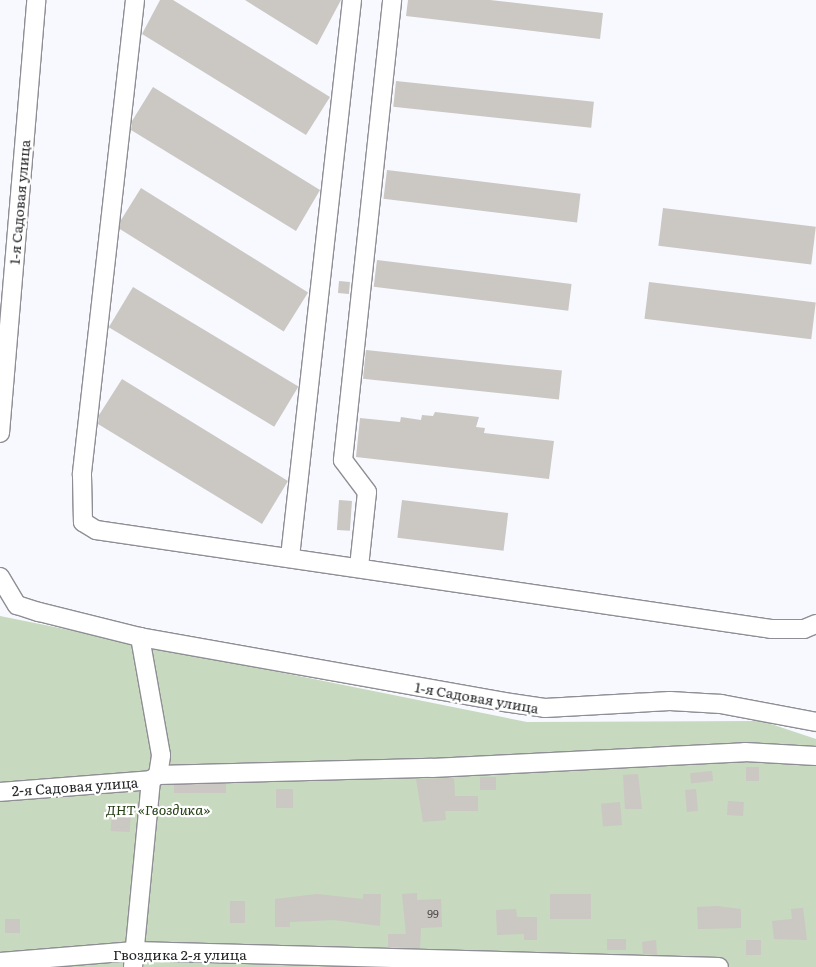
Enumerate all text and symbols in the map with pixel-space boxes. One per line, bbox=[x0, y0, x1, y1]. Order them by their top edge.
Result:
street label: 1-я Садовая улица bbox=[5, 139, 33, 265]
street label: 1-я Садовая улица bbox=[414, 678, 540, 716]
street label: 2-я Садовая улица bbox=[11, 773, 139, 799]
park label: ДНТ «Гвоздика» bbox=[106, 801, 210, 817]
house number: 99 bbox=[427, 906, 439, 920]
street label: Гвоздика 2-я улица bbox=[113, 946, 247, 962]

